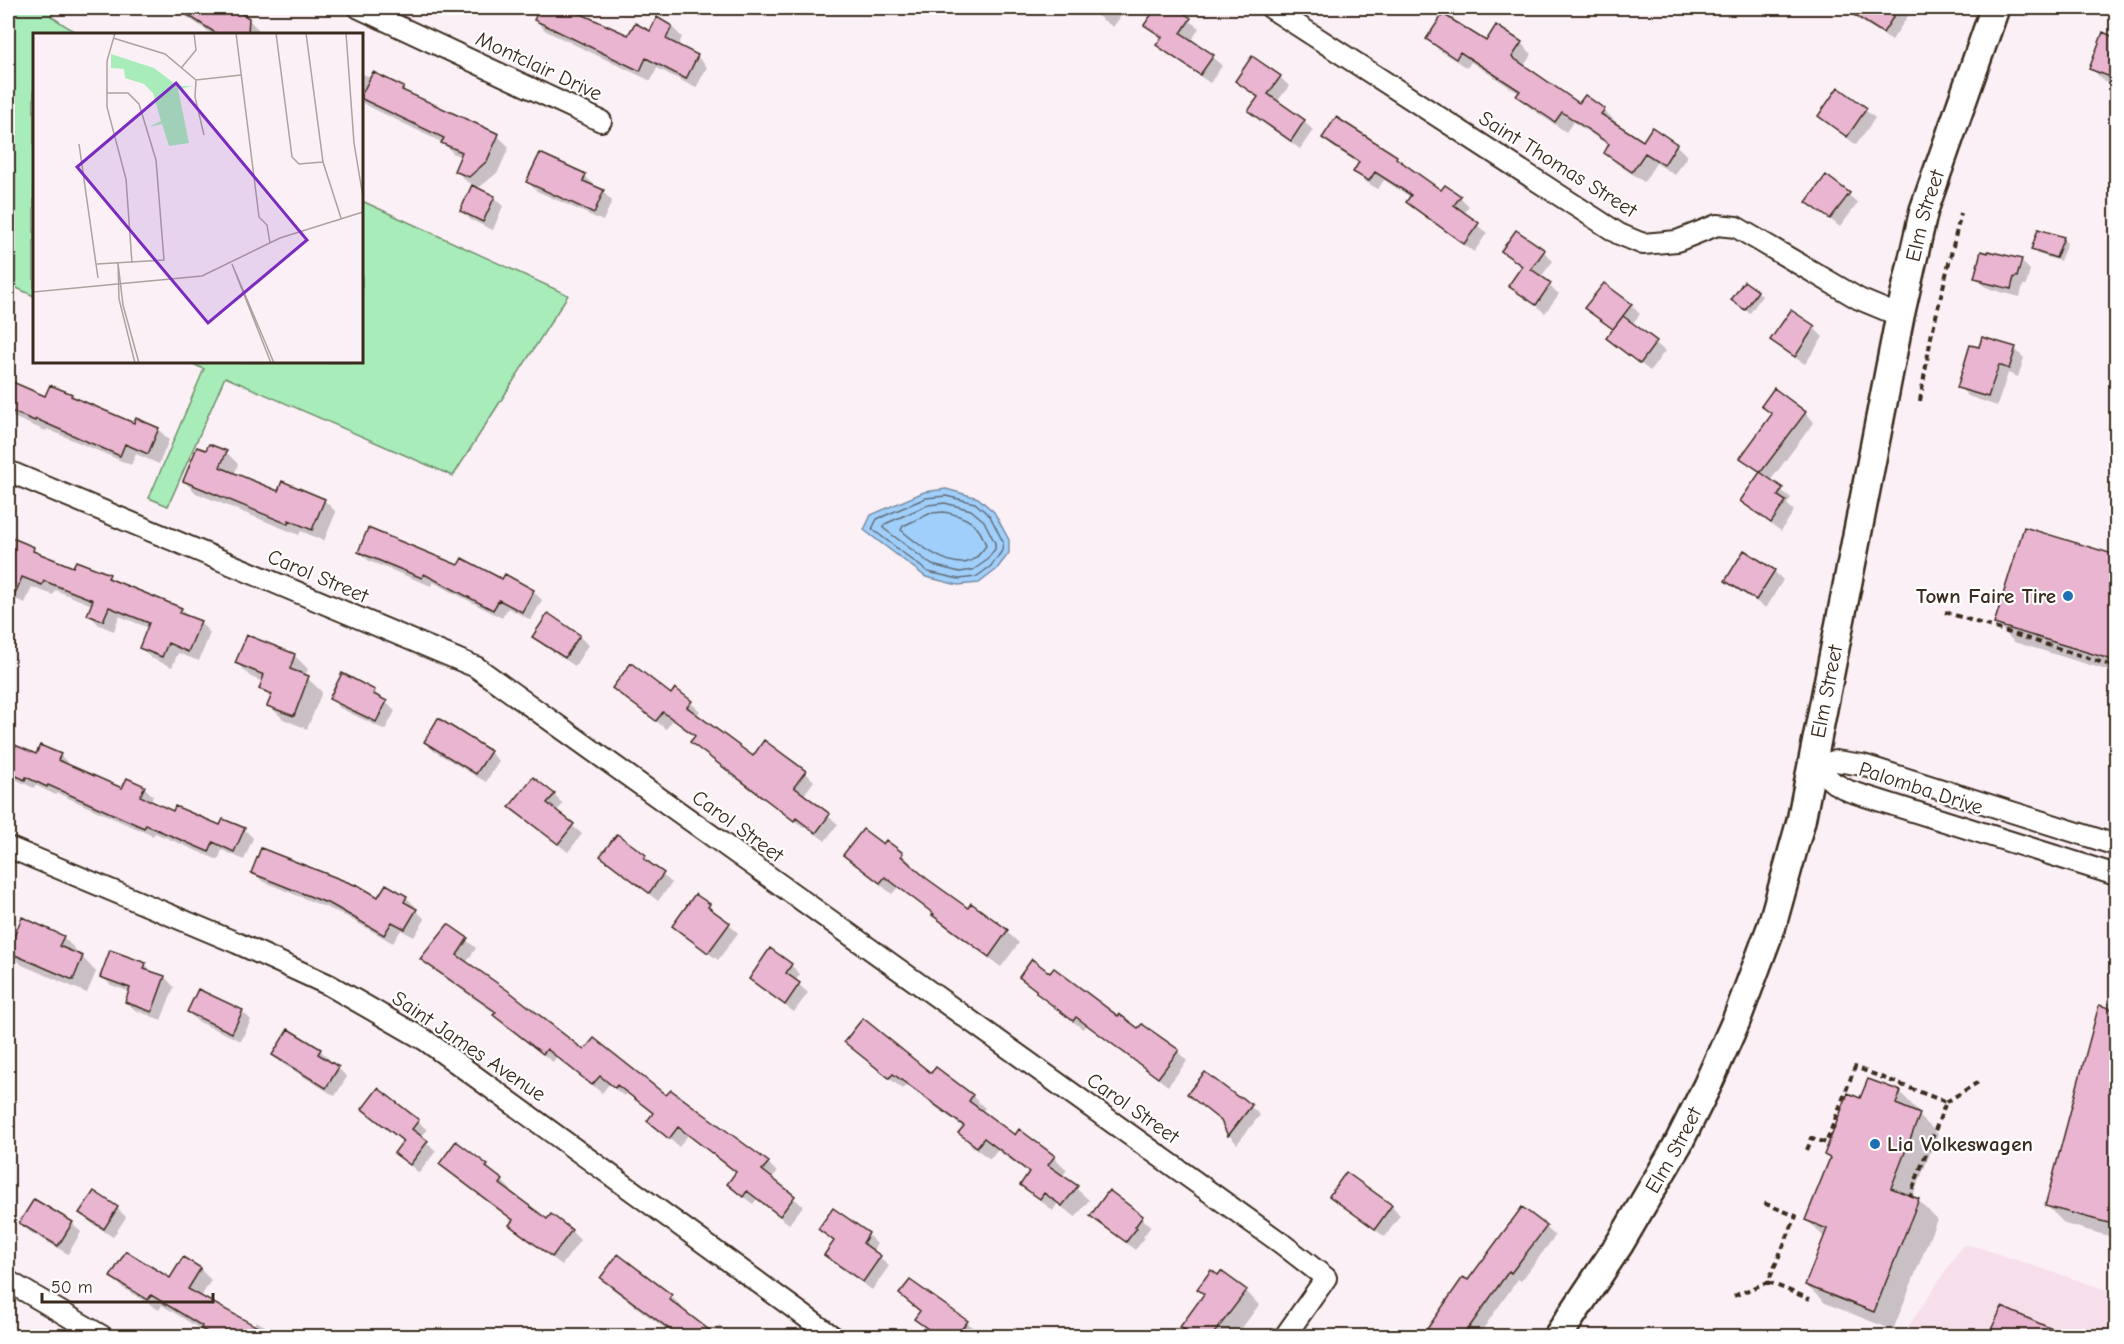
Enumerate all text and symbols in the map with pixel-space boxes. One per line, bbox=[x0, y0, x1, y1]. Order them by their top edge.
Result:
street label: Montclair Drive bbox=[472, 26, 606, 106]
inset map bbox=[33, 33, 363, 363]
street label: Saint Thomas Street bbox=[1475, 106, 1642, 223]
street label: Elm Street bbox=[1901, 166, 1950, 264]
street label: Carol Street bbox=[264, 544, 373, 608]
place label: Town Faire Tire bbox=[1916, 584, 2056, 608]
marker: Town Faire Tire bbox=[2061, 589, 2075, 603]
street label: Elm Street bbox=[1806, 642, 1847, 740]
street label: Palomba Drive bbox=[1856, 757, 1986, 819]
street label: Carol Street bbox=[688, 785, 789, 868]
street label: Saint James Avenue bbox=[388, 986, 550, 1106]
street label: Carol Street bbox=[1082, 1067, 1185, 1149]
street label: Elm Street bbox=[1640, 1102, 1707, 1197]
place label: Lia Volkeswagen bbox=[1887, 1132, 2033, 1156]
marker: Lia Volkeswagen bbox=[1868, 1137, 1882, 1151]
scale bar bbox=[42, 1266, 213, 1304]
text: 50 m bbox=[51, 1277, 93, 1298]

